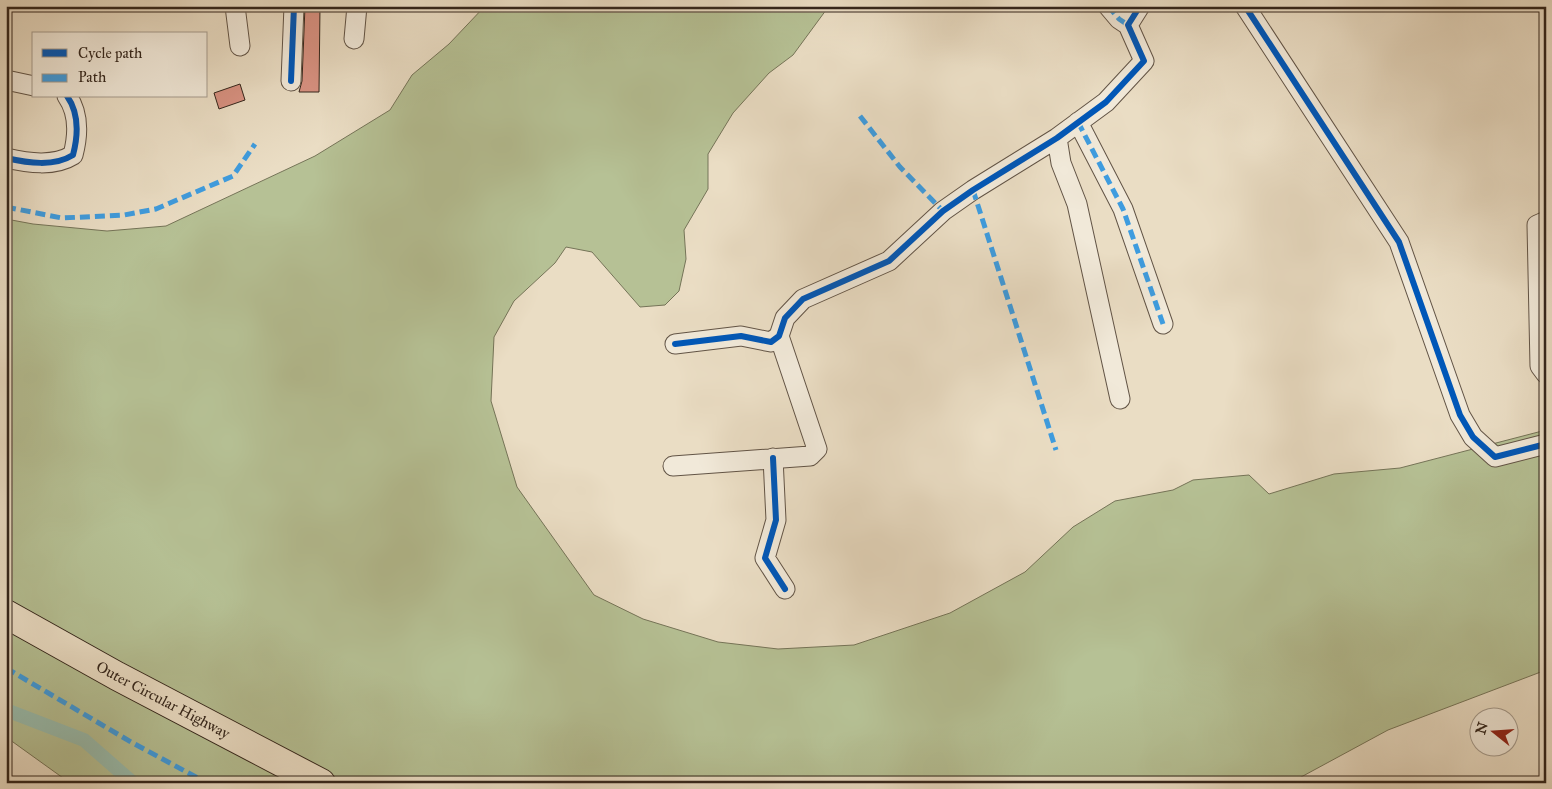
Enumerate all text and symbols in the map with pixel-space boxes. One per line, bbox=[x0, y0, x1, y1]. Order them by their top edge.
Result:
legend bbox=[32, 32, 208, 98]
text: Cycle path bbox=[78, 44, 143, 62]
text: Path bbox=[78, 68, 107, 86]
street label: Outer Circular Highway bbox=[93, 657, 234, 743]
north arrow bbox=[1470, 706, 1520, 756]
text: N bbox=[1472, 720, 1492, 737]

